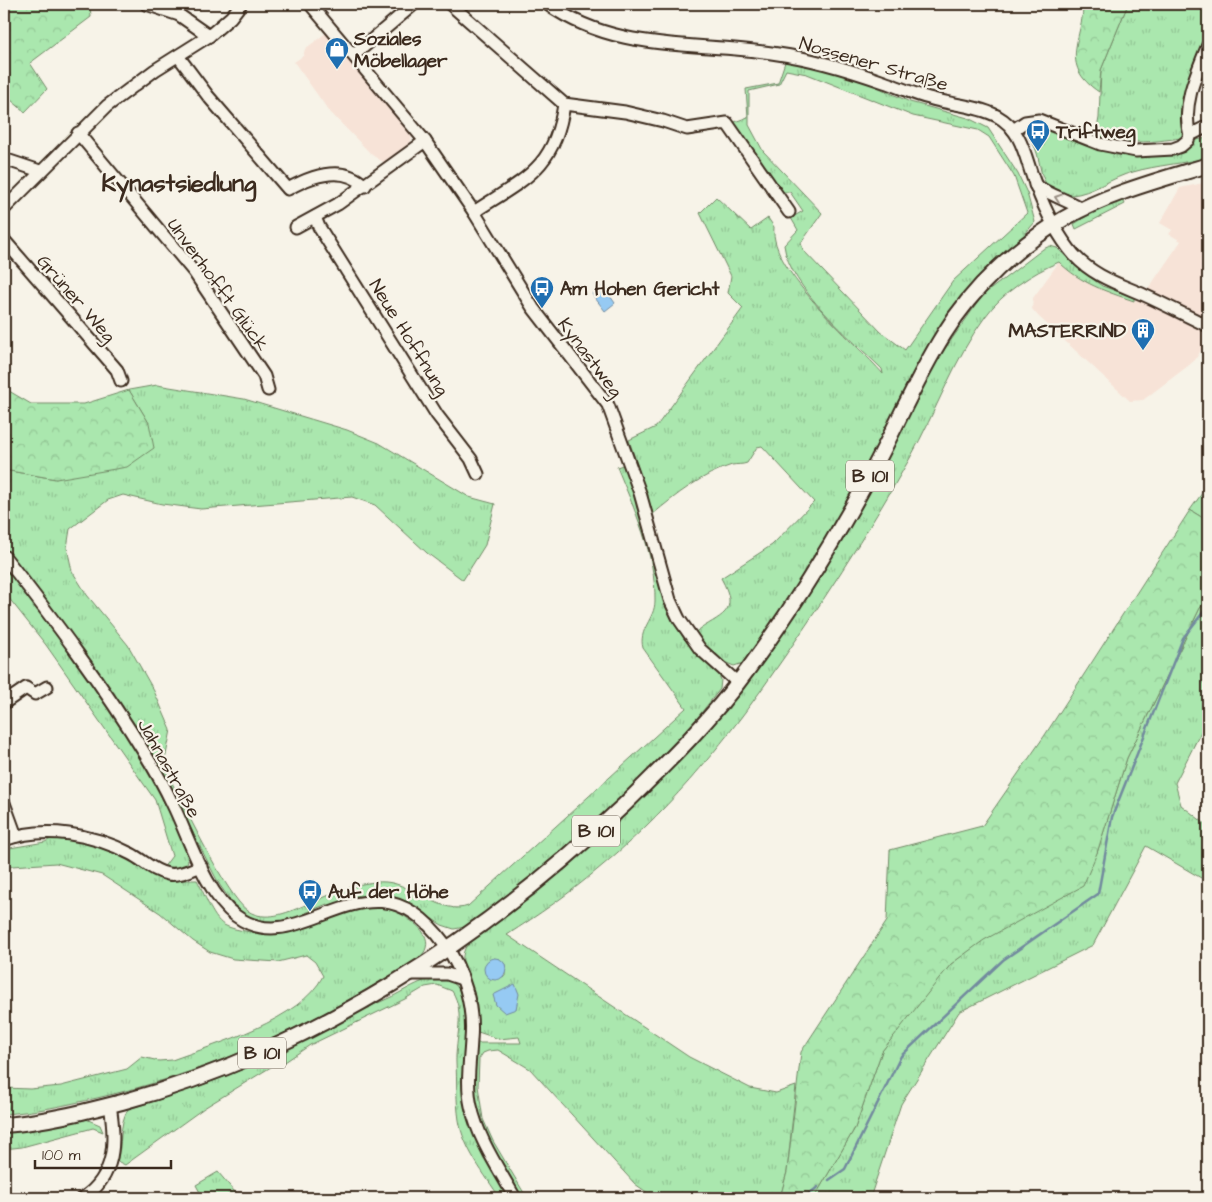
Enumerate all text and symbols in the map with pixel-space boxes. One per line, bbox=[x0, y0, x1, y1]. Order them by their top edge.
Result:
place label: Soziales Möbellager bbox=[353, 26, 448, 76]
street label: Nossener Straße bbox=[796, 30, 951, 99]
shop icon: Soziales Möbellager bbox=[324, 36, 350, 70]
bus stop icon: Triftweg bbox=[1025, 118, 1051, 152]
place label: Triftweg bbox=[1055, 119, 1136, 147]
district label: Kynastsiedlung bbox=[102, 167, 257, 203]
one-way arrow bbox=[1054, 194, 1063, 204]
street label: Unverhofft Glück bbox=[160, 213, 275, 357]
street label: Grüner Weg bbox=[29, 249, 122, 350]
street label: Neue Hoffnung bbox=[361, 274, 456, 402]
bus stop icon: Am Hohen Gericht bbox=[529, 275, 555, 309]
place label: Am Hohen Gericht bbox=[560, 276, 720, 303]
street label: Kynastweg bbox=[550, 312, 629, 404]
building icon: MASTERRIND bbox=[1130, 317, 1156, 351]
place label: MASTERRIND bbox=[1009, 318, 1127, 345]
road number: B 101 bbox=[846, 461, 894, 492]
street label: Jahnastraße bbox=[130, 714, 207, 823]
road number: B 101 bbox=[572, 816, 620, 846]
bus stop icon: Auf der Höhe bbox=[297, 878, 323, 912]
place label: Auf der Höhe bbox=[328, 879, 449, 906]
road number: B 101 bbox=[238, 1038, 286, 1068]
scale bar bbox=[35, 1137, 171, 1169]
text: 100 m bbox=[42, 1145, 81, 1166]

